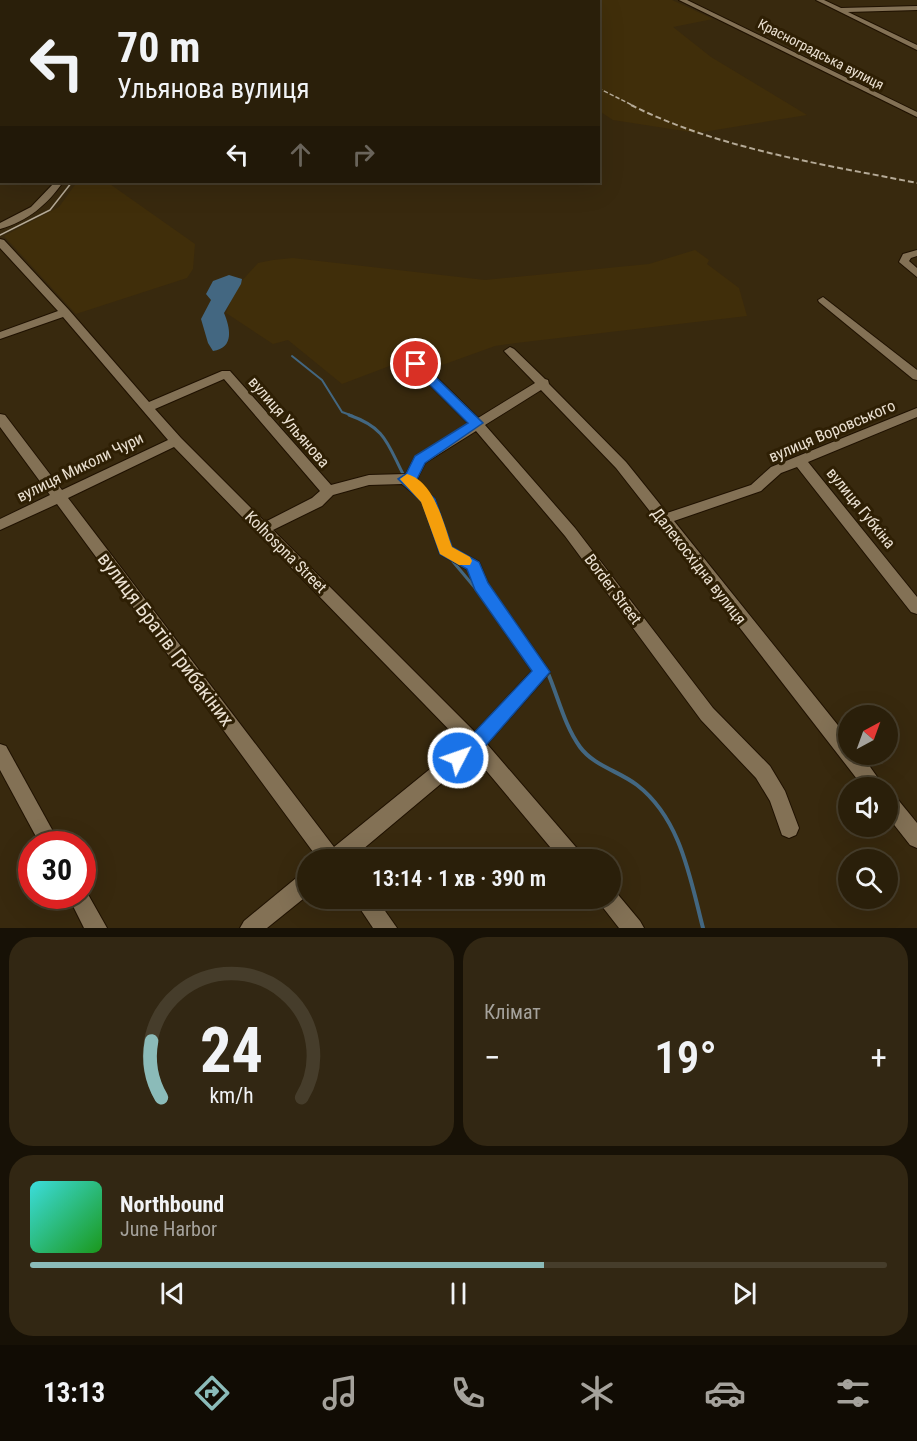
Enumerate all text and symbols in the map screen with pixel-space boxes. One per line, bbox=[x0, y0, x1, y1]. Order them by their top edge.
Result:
street label: Красноградська вулиця bbox=[755, 15, 887, 93]
text: 70 m bbox=[117, 23, 200, 72]
icon: left bbox=[18, 24, 96, 102]
text: Ульянова вулиця bbox=[117, 73, 310, 105]
icon: left bbox=[221, 138, 254, 171]
icon: ahead bbox=[284, 138, 317, 171]
icon: right bbox=[347, 138, 380, 171]
pin bbox=[390, 338, 441, 389]
icon: arrive bbox=[399, 347, 432, 380]
street label: вулиця Ульянова bbox=[244, 373, 334, 471]
street label: вулиця Воровського bbox=[766, 396, 898, 466]
street label: вулиця Миколи Чури bbox=[14, 428, 146, 506]
street label: вулиця Губкіна bbox=[823, 464, 899, 552]
street label: Далекосхідна вулиця bbox=[648, 504, 750, 628]
street label: Kolhospna Street bbox=[241, 507, 331, 597]
street label: вулиця Братів Грибакіних bbox=[93, 547, 239, 731]
street label: Border Street bbox=[580, 550, 646, 628]
north arrow bbox=[838, 705, 898, 765]
map controls bbox=[838, 705, 898, 909]
position arrow bbox=[426, 726, 490, 790]
button: sound bbox=[838, 777, 898, 837]
speed limit sign: 30 bbox=[18, 831, 96, 909]
button: search bbox=[838, 849, 898, 909]
text: 13:14 · 1 хв · 390 m bbox=[372, 866, 546, 891]
text: Клімат bbox=[484, 1000, 541, 1024]
text: 24 bbox=[200, 1014, 263, 1087]
text: 19° bbox=[654, 1031, 717, 1084]
text: − bbox=[484, 1038, 501, 1077]
text: + bbox=[871, 1038, 887, 1077]
text: km/h bbox=[209, 1084, 254, 1109]
text: Northbound bbox=[120, 1192, 224, 1217]
text: June Harbor bbox=[120, 1217, 217, 1241]
icon: previous bbox=[156, 1277, 189, 1310]
icon: pause bbox=[442, 1277, 475, 1310]
icon: next bbox=[728, 1277, 761, 1310]
icon: directions bbox=[191, 1372, 233, 1414]
icon: music bbox=[319, 1372, 361, 1414]
icon: phone bbox=[447, 1372, 489, 1414]
icon: climate bbox=[576, 1372, 618, 1414]
icon: car bbox=[704, 1372, 746, 1414]
icon: filters bbox=[832, 1372, 874, 1414]
text: 13:13 bbox=[43, 1377, 105, 1409]

